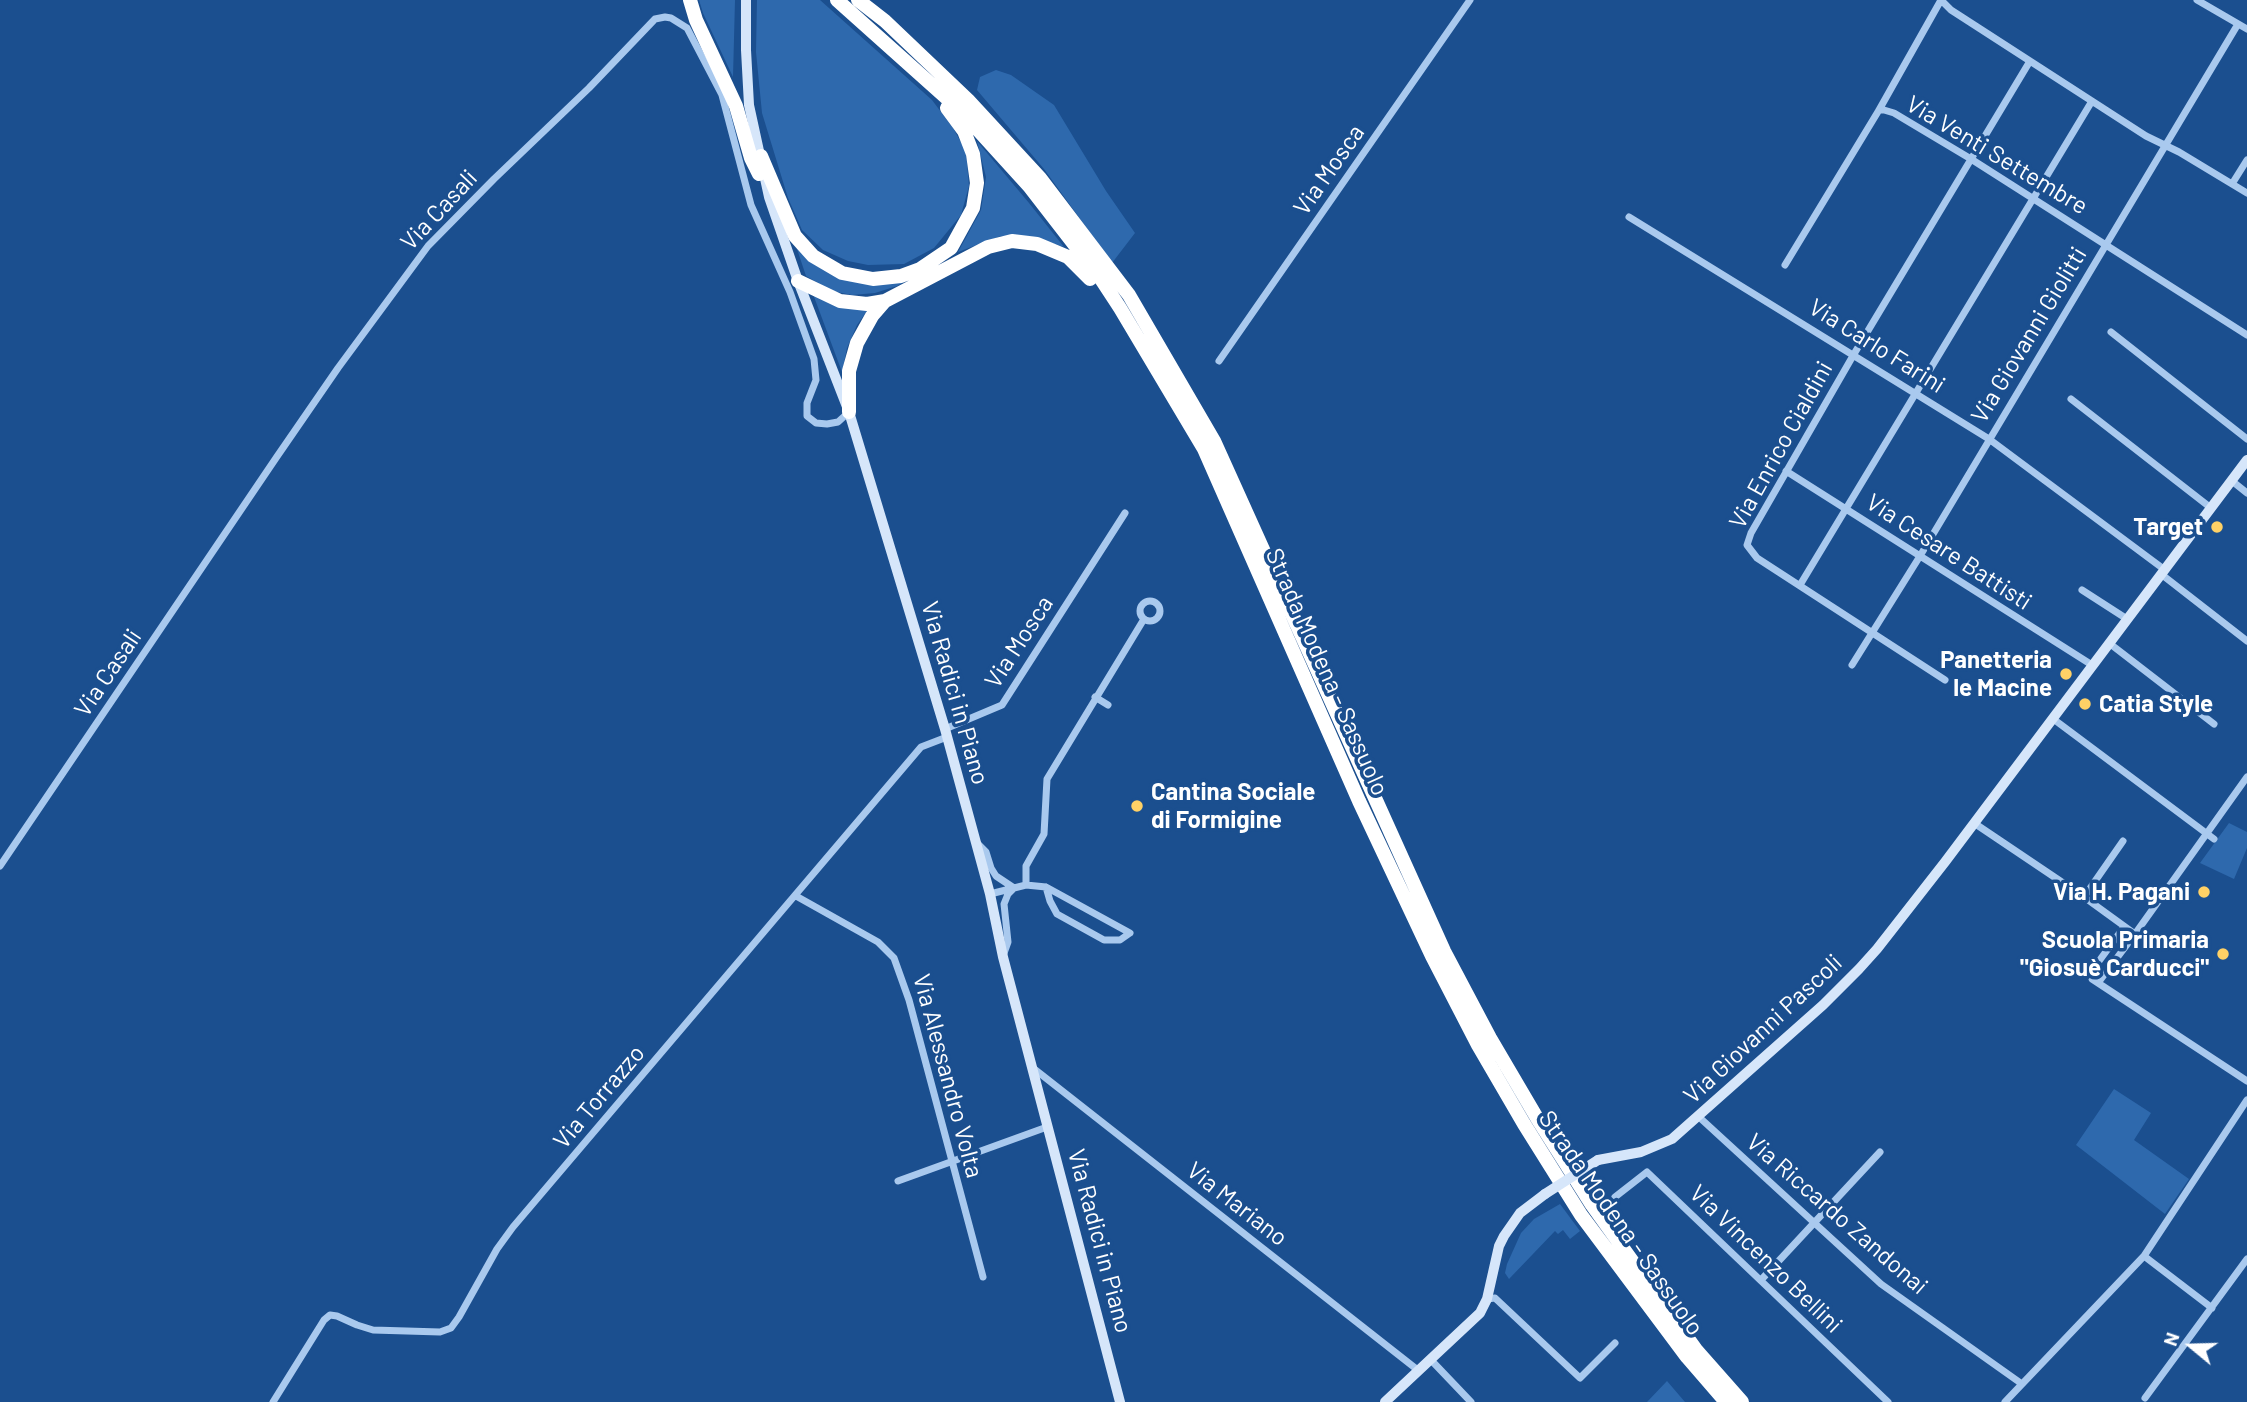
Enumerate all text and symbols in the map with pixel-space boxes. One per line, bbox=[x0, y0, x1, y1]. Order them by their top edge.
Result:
street label: Via Venti Settembre bbox=[1901, 89, 2093, 221]
street label: Via Mosca bbox=[1287, 119, 1371, 221]
street label: Via Casali bbox=[395, 164, 483, 256]
street label: Via Giovanni Giolitti bbox=[1965, 242, 2093, 428]
street label: Via Carlo Farini bbox=[1804, 293, 1950, 399]
street label: Via Enrico Cialdini bbox=[1723, 356, 1839, 534]
street label: Via Cesare Battisti bbox=[1861, 488, 2037, 616]
place label: Target bbox=[2133, 513, 2203, 541]
marker: Target bbox=[2209, 519, 2225, 535]
street label: Strada Modena - Sassuolo bbox=[1259, 544, 1395, 800]
street label: Via Mosca bbox=[979, 591, 1059, 693]
street label: Via Radici in Piano bbox=[915, 598, 995, 788]
street label: Via Casali bbox=[68, 624, 148, 722]
place label: Panetteria le Macine bbox=[1940, 646, 2052, 702]
marker: Panetteria le Macine bbox=[2058, 666, 2074, 682]
place label: Catia Style bbox=[2099, 690, 2213, 718]
marker: Catia Style bbox=[2077, 696, 2093, 712]
place label: Cantina Sociale di Formigine bbox=[1151, 778, 1315, 834]
marker: Cantina Sociale di Formigine bbox=[1129, 798, 1145, 814]
place label: Via H. Pagani bbox=[2053, 878, 2190, 906]
marker: Via H. Pagani bbox=[2196, 884, 2212, 900]
place label: Scuola Primaria "Giosuè Carducci" bbox=[2020, 926, 2209, 982]
marker: Scuola Primaria "Giosuè Carducci" bbox=[2215, 946, 2231, 962]
street label: Via Giovanni Pascoli bbox=[1678, 948, 1848, 1110]
street label: Via Alessandro Volta bbox=[907, 971, 989, 1181]
street label: Via Torrazzo bbox=[547, 1039, 651, 1155]
street label: Strada Modena - Sassuolo bbox=[1532, 1105, 1710, 1341]
street label: Via Riccardo Zandonai bbox=[1741, 1127, 1933, 1301]
street label: Via Radici in Piano bbox=[1062, 1146, 1138, 1336]
street label: Via Mariano bbox=[1181, 1156, 1293, 1252]
street label: Via Vincenzo Bellini bbox=[1684, 1179, 1848, 1339]
north arrow bbox=[2156, 1311, 2226, 1381]
text: N bbox=[2158, 1329, 2184, 1349]

